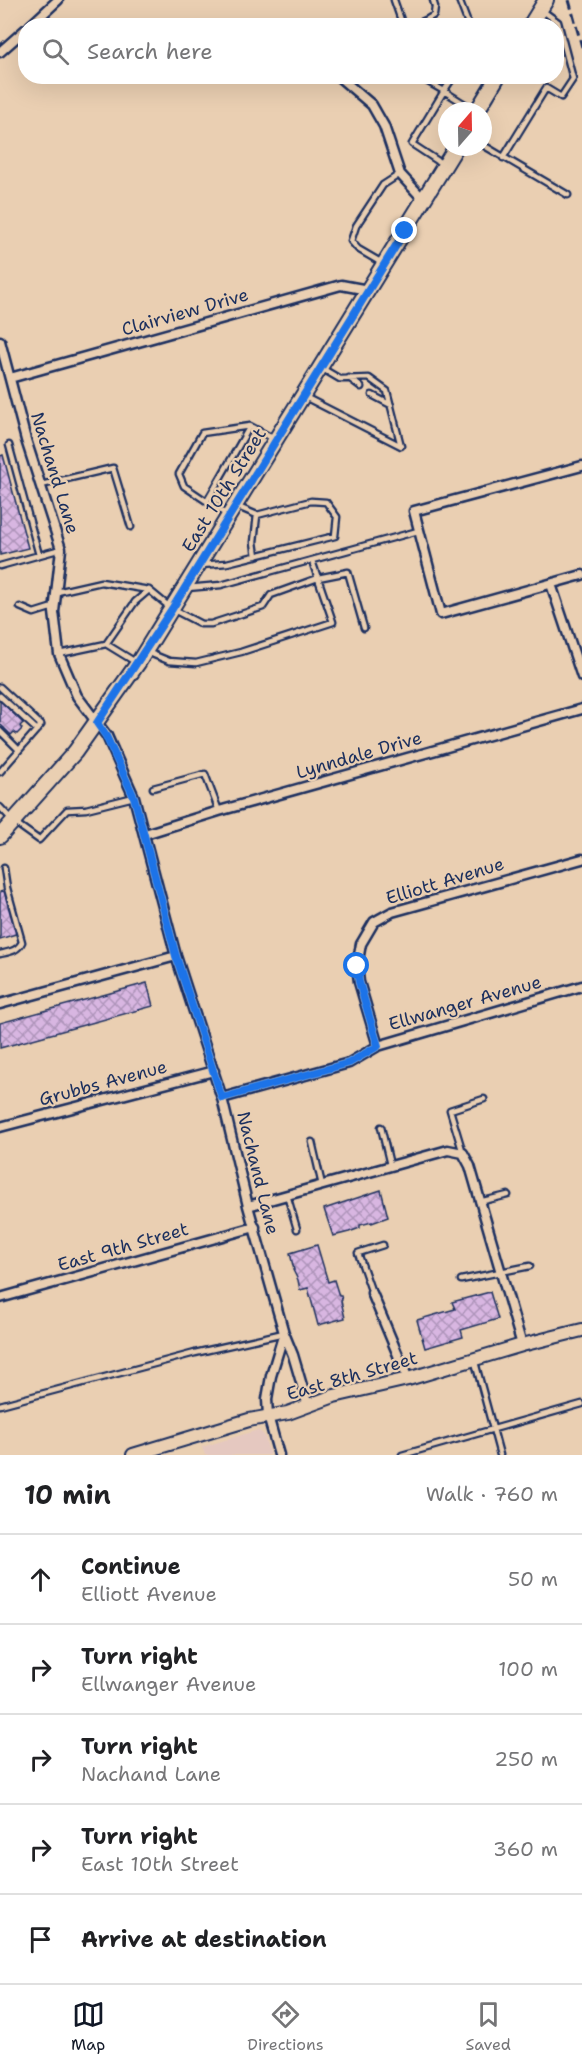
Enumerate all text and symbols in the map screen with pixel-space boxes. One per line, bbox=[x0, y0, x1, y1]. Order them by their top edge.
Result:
search box bbox=[18, 18, 564, 84]
icon: search bbox=[39, 35, 72, 68]
text: Search here bbox=[87, 37, 213, 66]
north arrow bbox=[438, 102, 492, 156]
route end bbox=[391, 217, 417, 243]
street label: Clairview Drive bbox=[119, 282, 251, 342]
street label: Nachand Lane bbox=[25, 409, 85, 537]
street label: East 10th Street bbox=[176, 423, 272, 557]
street label: Lynndale Drive bbox=[293, 726, 425, 784]
street label: Elliott Avenue bbox=[383, 852, 507, 910]
route start bbox=[343, 952, 369, 978]
street label: Ellwanger Avenue bbox=[386, 970, 544, 1036]
street label: Grubbs Avenue bbox=[36, 1054, 170, 1112]
street label: Nachand Lane bbox=[231, 1109, 285, 1237]
street label: East 9th Street bbox=[55, 1217, 191, 1277]
street label: East 8th Street bbox=[284, 1346, 420, 1406]
text: 10 min bbox=[24, 1477, 111, 1512]
text: Walk · 760 m bbox=[426, 1481, 558, 1507]
text: Continue bbox=[81, 1552, 181, 1581]
icon: ahead bbox=[24, 1563, 57, 1596]
text: 50 m bbox=[508, 1566, 558, 1592]
text: Elliott Avenue bbox=[81, 1581, 217, 1607]
text: Turn right bbox=[81, 1642, 198, 1671]
icon: right bbox=[24, 1653, 57, 1686]
text: 100 m bbox=[498, 1656, 558, 1682]
text: Ellwanger Avenue bbox=[81, 1671, 256, 1697]
text: Turn right bbox=[81, 1732, 198, 1761]
icon: right bbox=[24, 1743, 57, 1776]
text: 250 m bbox=[494, 1746, 558, 1772]
text: Nachand Lane bbox=[81, 1761, 221, 1787]
text: Turn right bbox=[81, 1822, 198, 1851]
icon: right bbox=[24, 1833, 57, 1866]
text: 360 m bbox=[493, 1836, 558, 1862]
text: East 10th Street bbox=[81, 1851, 239, 1877]
icon: arrive bbox=[24, 1923, 57, 1956]
text: Arrive at destination bbox=[81, 1925, 327, 1954]
tab: Map bbox=[71, 1998, 105, 2055]
tab: Directions bbox=[247, 1998, 324, 2055]
tab: Saved bbox=[466, 1998, 511, 2055]

